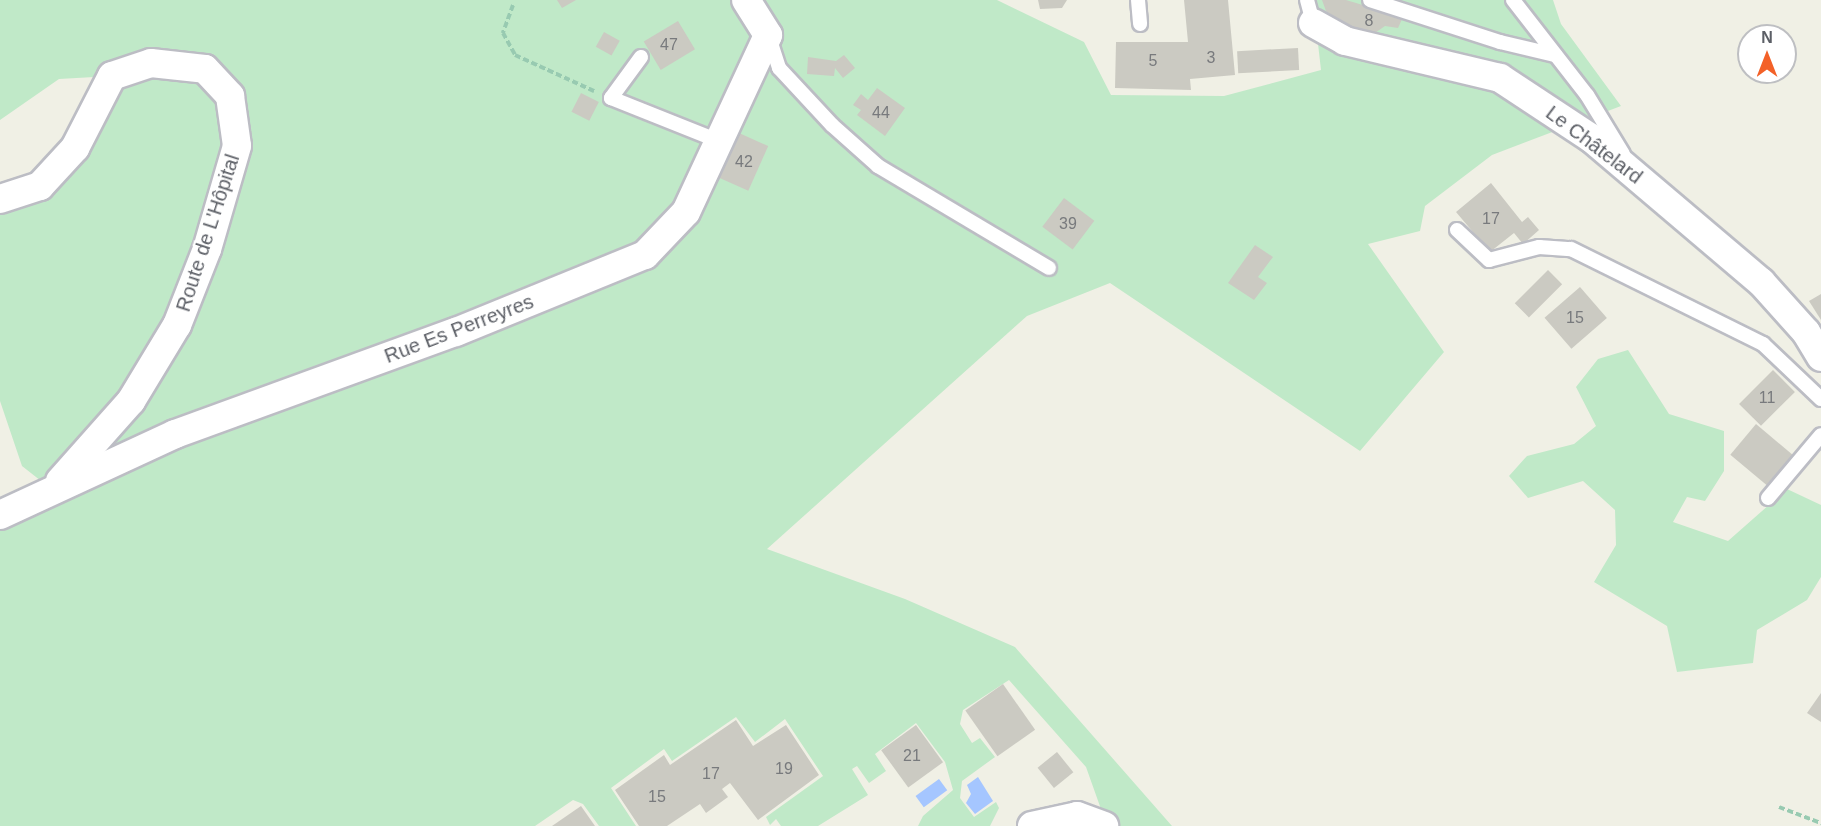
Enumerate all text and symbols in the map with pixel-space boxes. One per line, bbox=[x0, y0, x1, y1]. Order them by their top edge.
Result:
house number: 8 bbox=[1365, 11, 1373, 31]
north arrow bbox=[1737, 24, 1797, 84]
text: N bbox=[1761, 29, 1773, 46]
house number: 47 bbox=[660, 35, 678, 55]
house number: 3 bbox=[1207, 48, 1215, 68]
house number: 5 bbox=[1149, 51, 1157, 71]
street label: Le Châtelard bbox=[1541, 101, 1647, 189]
house number: 44 bbox=[872, 103, 890, 123]
street label: Route de L'Hôpital bbox=[171, 151, 245, 315]
house number: 42 bbox=[735, 152, 753, 172]
house number: 17 bbox=[1482, 209, 1500, 229]
house number: 39 bbox=[1059, 214, 1077, 234]
street label: Rue Es Perreyres bbox=[381, 290, 537, 368]
house number: 15 bbox=[1566, 308, 1584, 328]
house number: 11 bbox=[1759, 388, 1775, 408]
house number: 21 bbox=[903, 746, 921, 766]
house number: 19 bbox=[775, 759, 793, 779]
house number: 17 bbox=[702, 764, 720, 784]
house number: 15 bbox=[648, 787, 666, 807]

